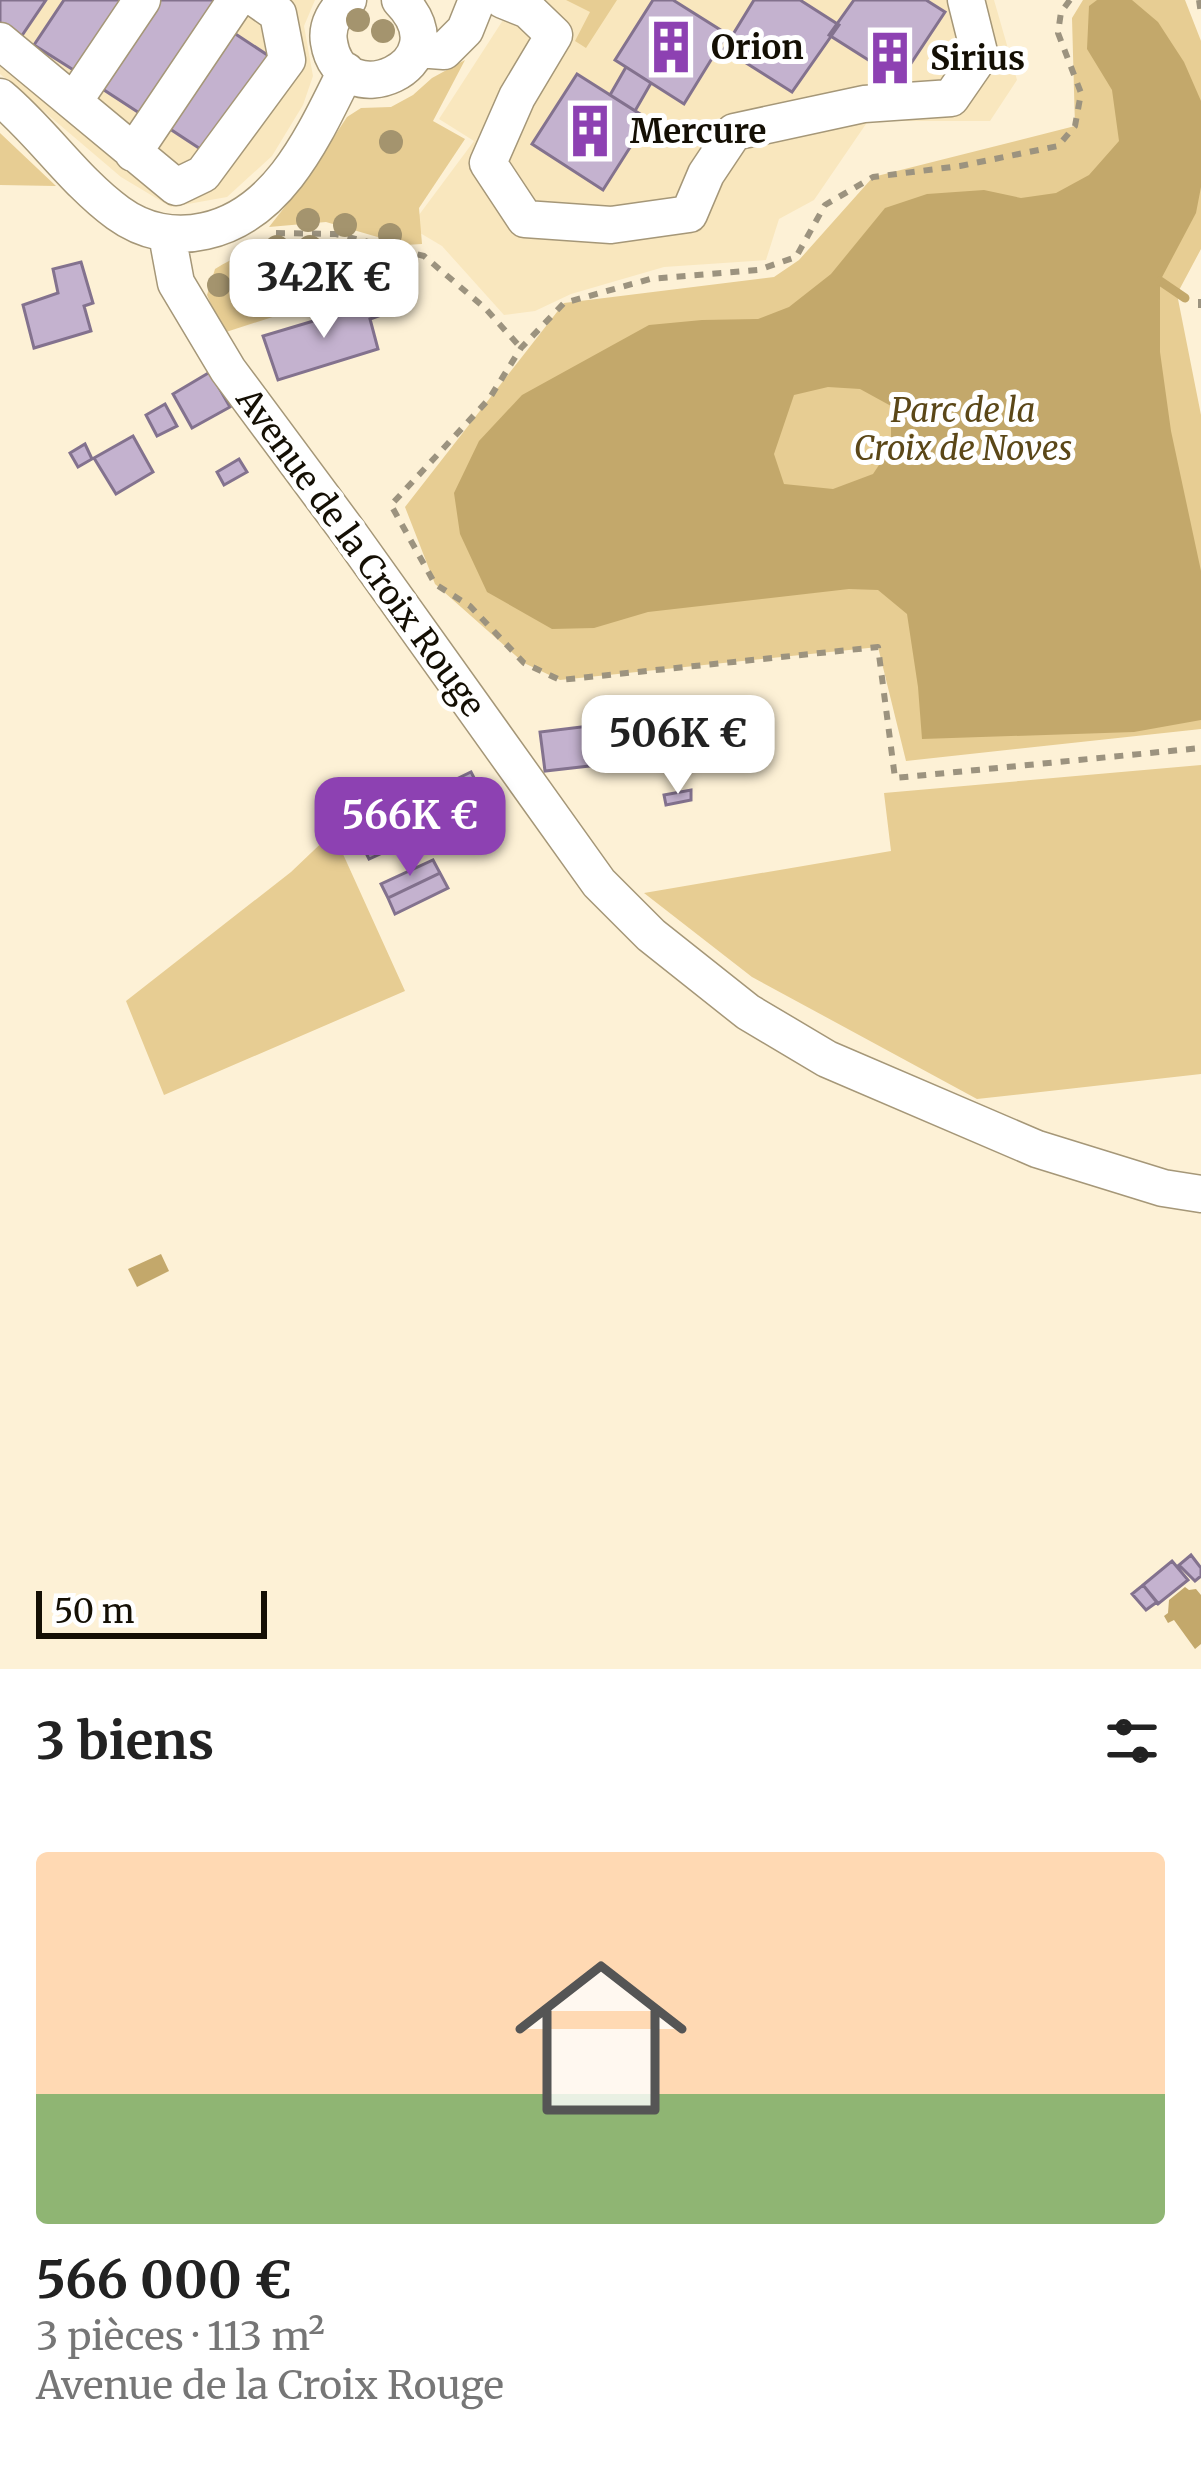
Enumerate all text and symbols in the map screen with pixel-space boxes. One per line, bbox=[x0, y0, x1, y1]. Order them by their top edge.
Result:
building icon: Orion bbox=[642, 18, 700, 76]
place label: Orion bbox=[711, 27, 804, 68]
building icon: Sirius bbox=[861, 29, 919, 87]
place label: Sirius bbox=[930, 38, 1025, 79]
building icon: Mercure bbox=[561, 102, 619, 160]
place label: Mercure bbox=[630, 111, 766, 152]
pin: 342K € bbox=[226, 239, 422, 341]
text: 342K € bbox=[256, 253, 392, 302]
street label: Avenue de la Croix Rouge bbox=[227, 379, 494, 725]
park label: Parc de la Croix de Noves bbox=[854, 390, 1072, 469]
pin: 506K € bbox=[580, 695, 776, 797]
text: 506K € bbox=[609, 709, 747, 758]
pin: 566K € bbox=[312, 777, 508, 879]
text: 566K € bbox=[342, 791, 478, 840]
scale bar bbox=[36, 1585, 267, 1638]
text: 50 m bbox=[54, 1591, 135, 1632]
icon: filters bbox=[1099, 1708, 1165, 1774]
text: 3 biens bbox=[36, 1709, 214, 1773]
icon: home bbox=[493, 1930, 709, 2146]
text: 566 000 € bbox=[36, 2248, 292, 2312]
text: 3 pièces · 113 m² bbox=[36, 2312, 325, 2361]
text: Avenue de la Croix Rouge bbox=[36, 2361, 504, 2410]

